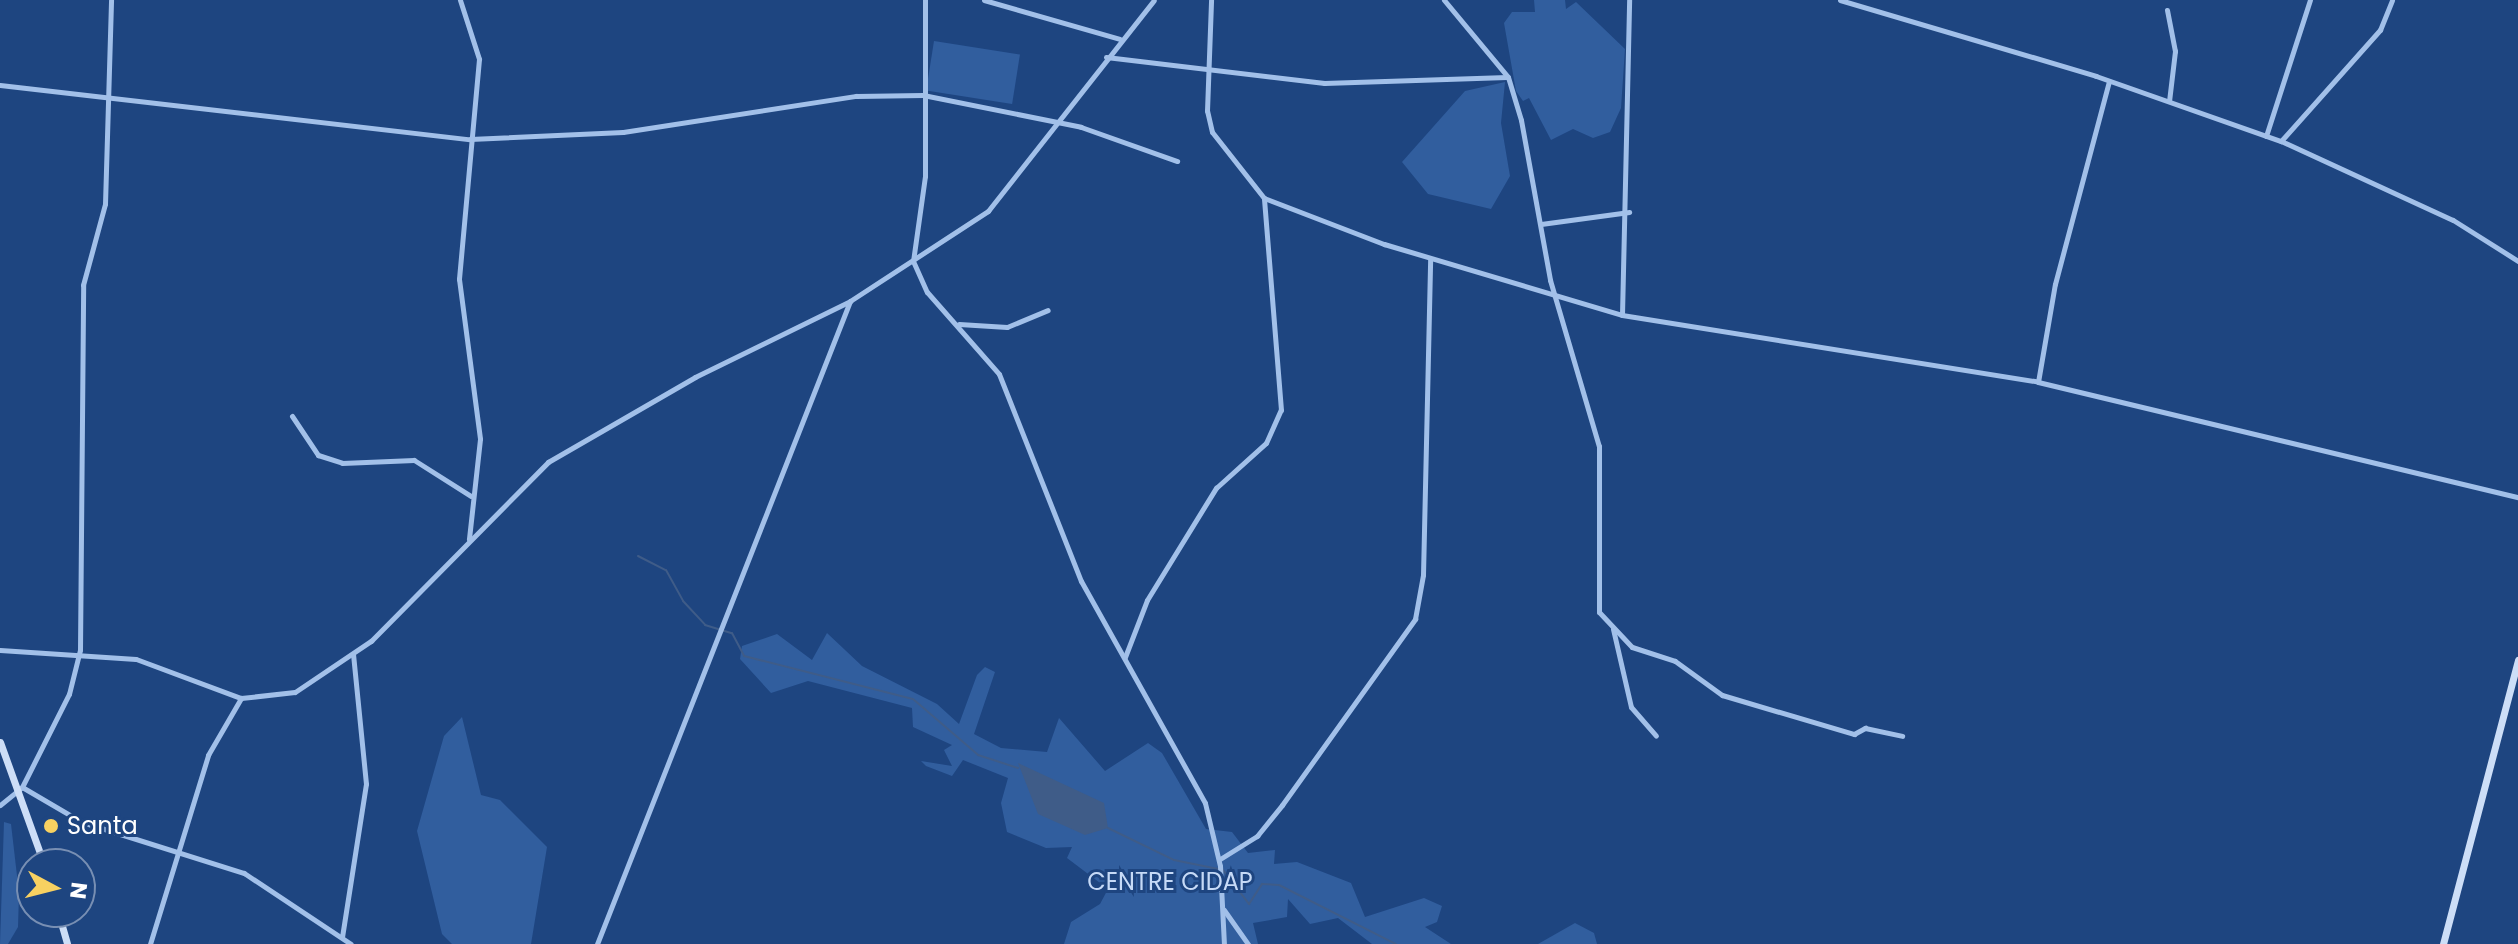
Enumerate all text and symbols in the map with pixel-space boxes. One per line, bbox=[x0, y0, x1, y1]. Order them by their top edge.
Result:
place label: Santa bbox=[67, 812, 138, 840]
marker: Santa bbox=[42, 817, 60, 835]
north arrow bbox=[16, 848, 96, 928]
park label: CENTRE CIDAP bbox=[1087, 868, 1253, 896]
text: N bbox=[62, 881, 95, 901]

